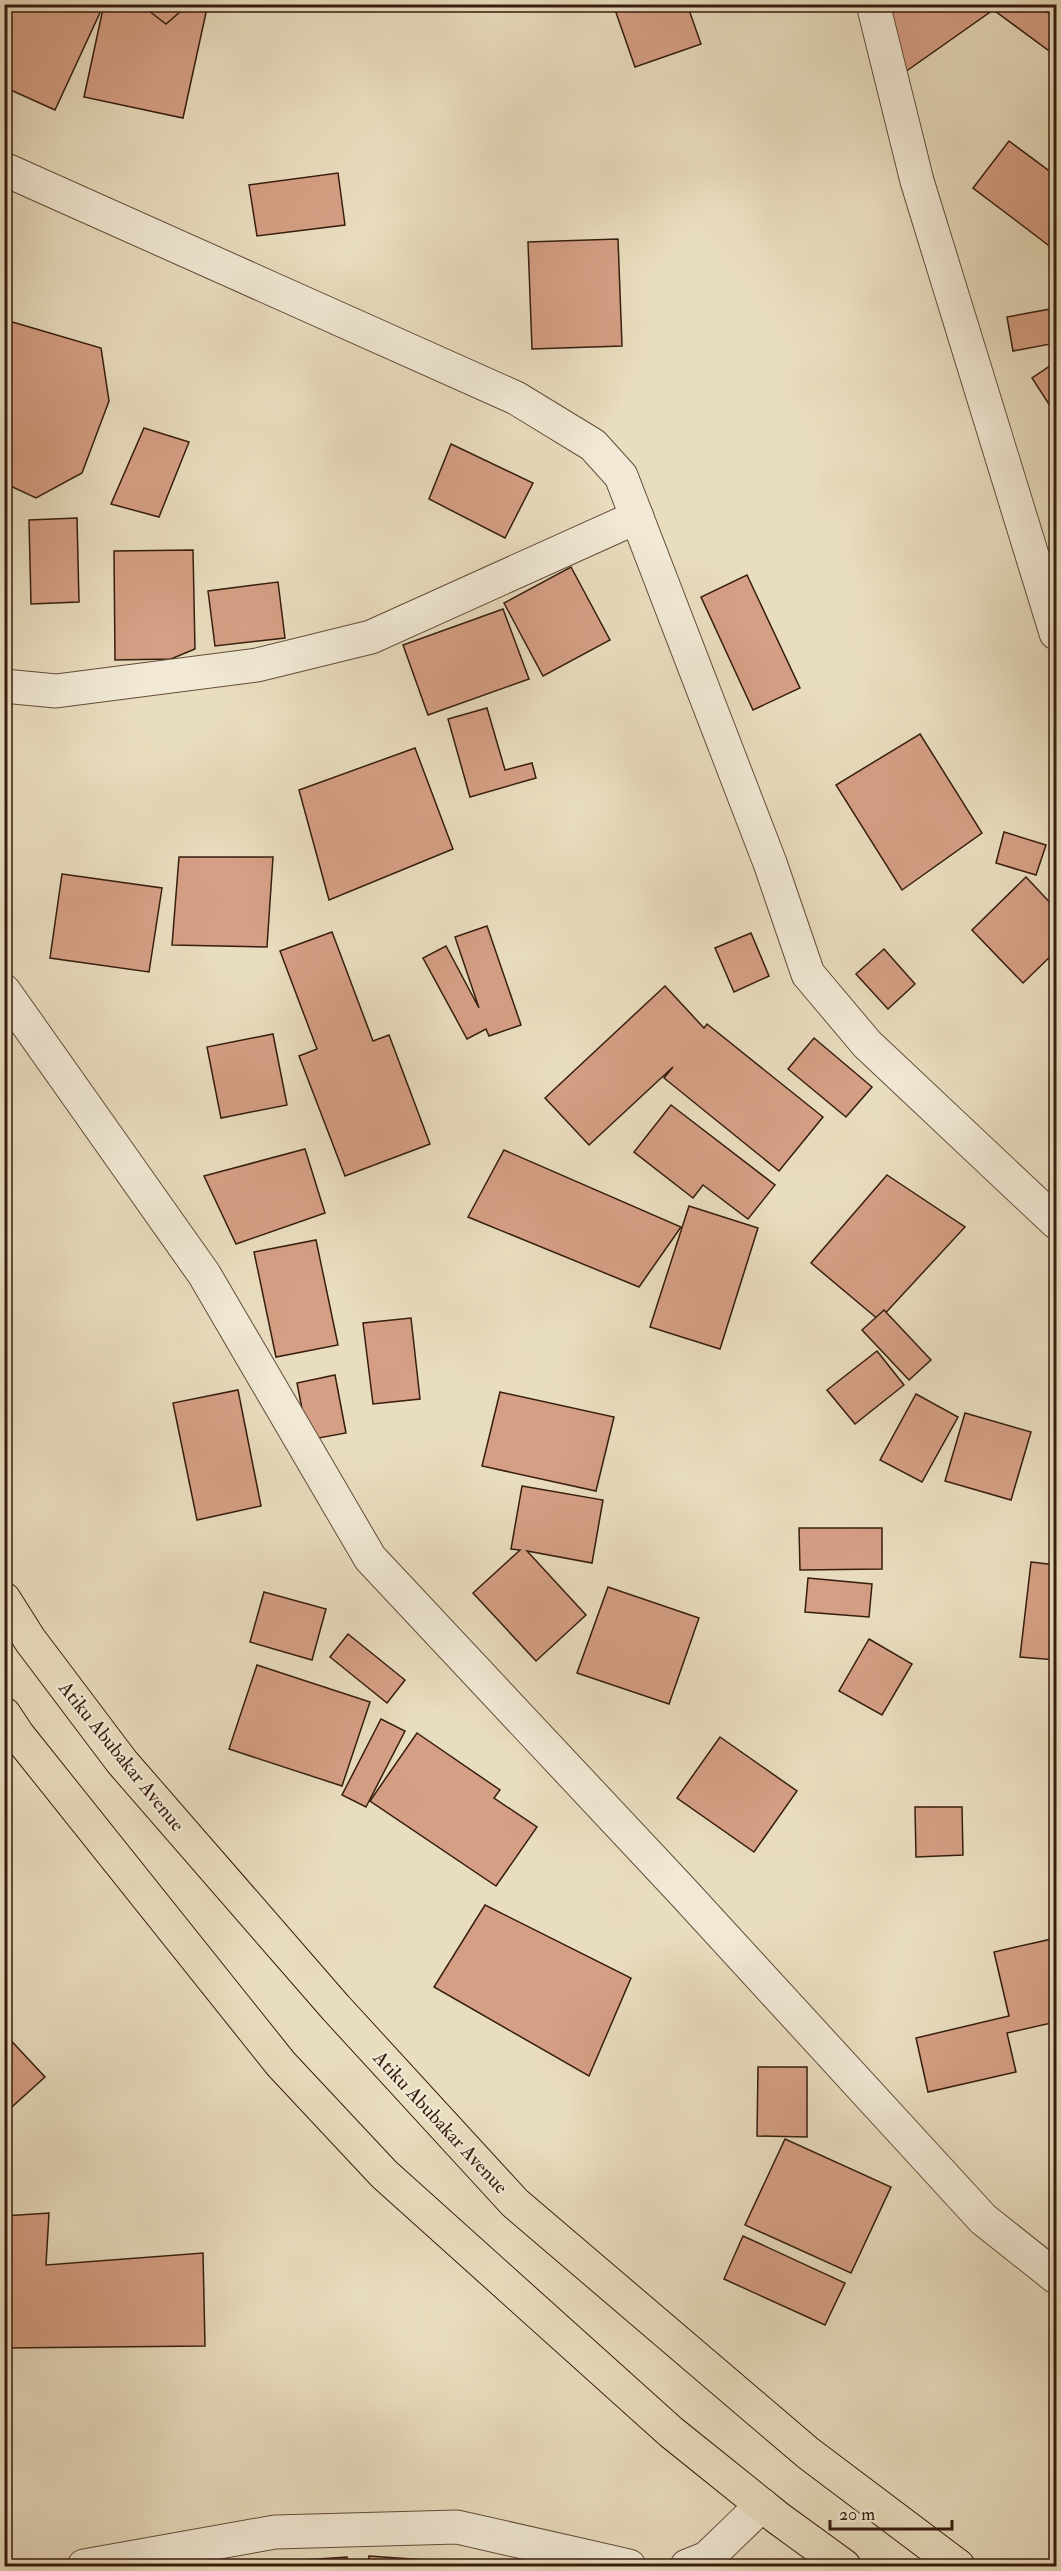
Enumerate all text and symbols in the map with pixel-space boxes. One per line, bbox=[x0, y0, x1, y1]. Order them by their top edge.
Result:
street label: Atiku Abubakar Avenue bbox=[53, 1675, 190, 1837]
street label: Atiku Abubakar Avenue bbox=[367, 2045, 513, 2199]
scale bar bbox=[830, 2493, 952, 2531]
text: 20 m bbox=[839, 2503, 875, 2526]

